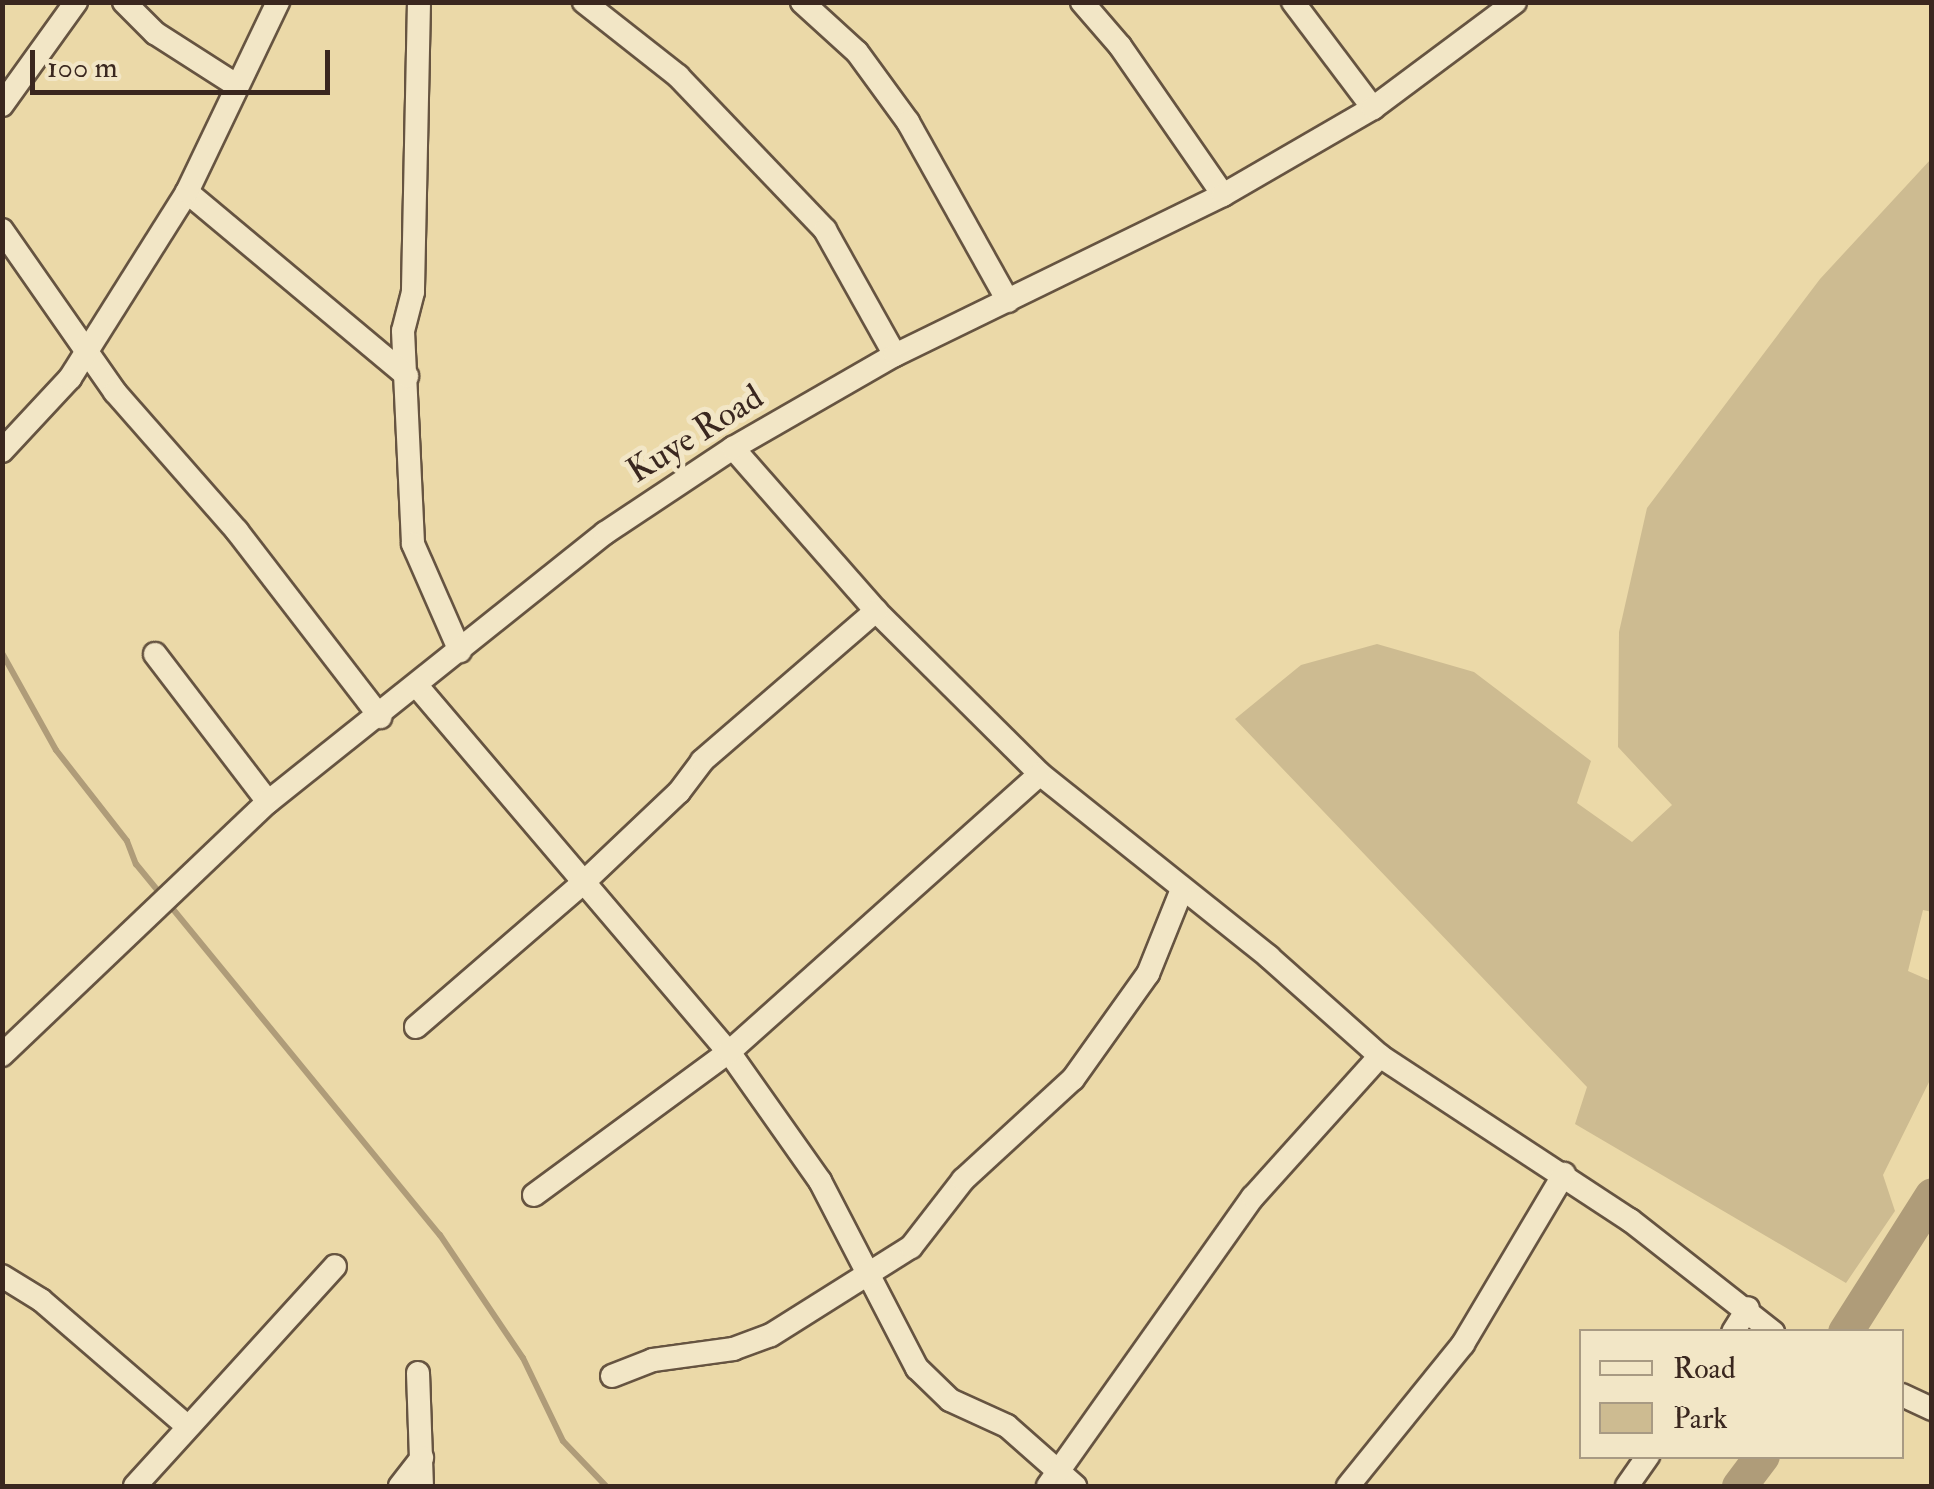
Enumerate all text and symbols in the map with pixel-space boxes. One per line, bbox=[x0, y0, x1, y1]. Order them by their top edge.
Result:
scale bar bbox=[35, 30, 335, 92]
text: 100 m bbox=[47, 49, 118, 86]
street label: Kuye Road bbox=[619, 376, 771, 492]
legend bbox=[1579, 1329, 1904, 1459]
text: Road bbox=[1673, 1350, 1736, 1387]
text: Park bbox=[1673, 1400, 1728, 1437]

